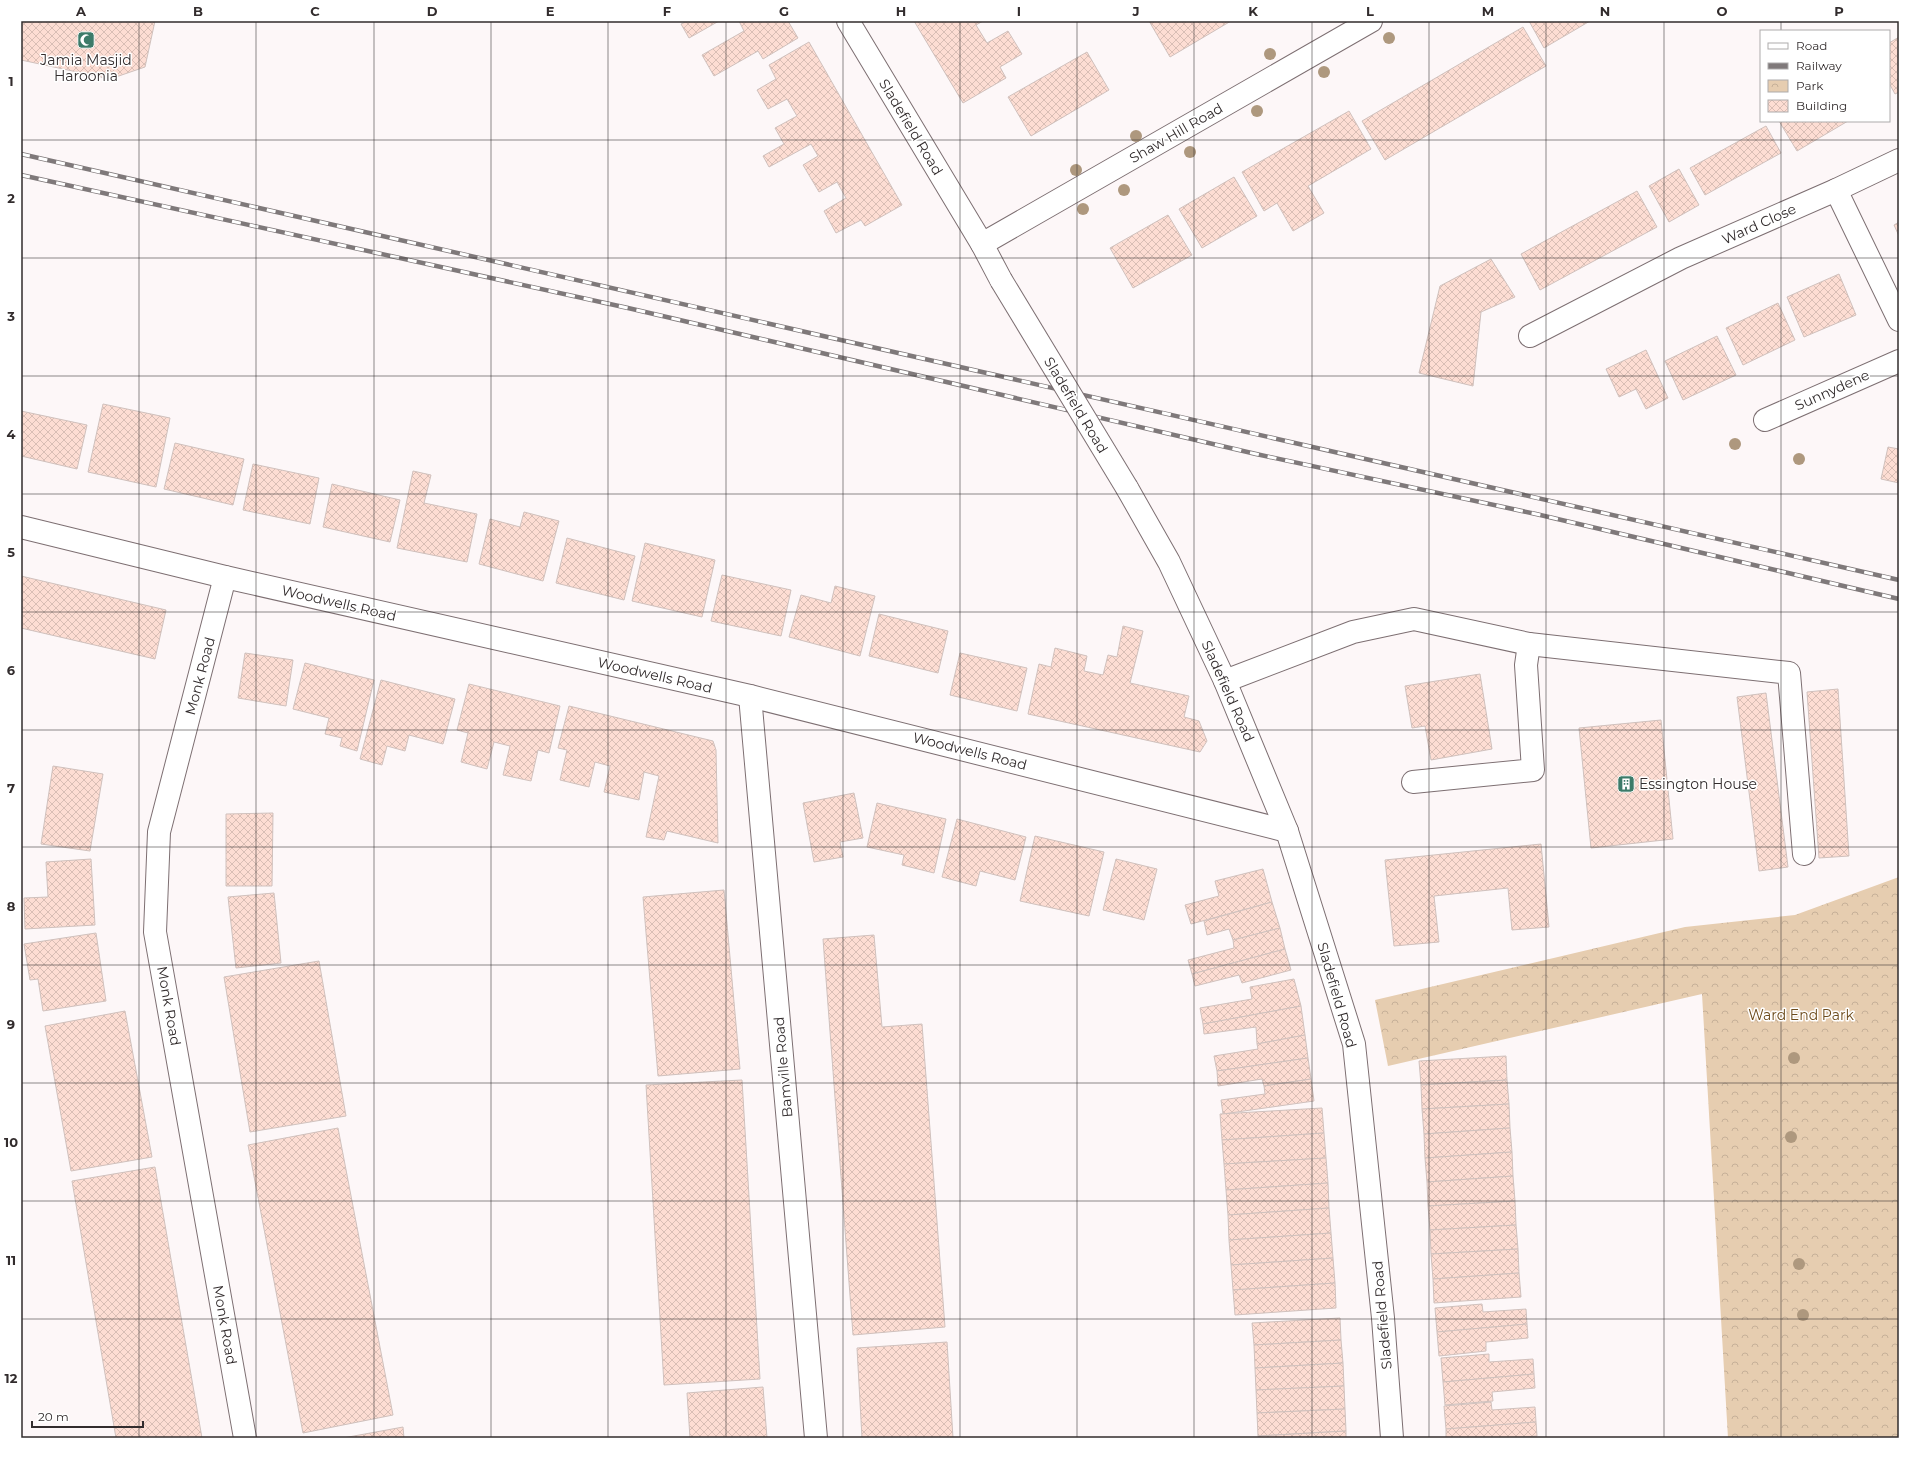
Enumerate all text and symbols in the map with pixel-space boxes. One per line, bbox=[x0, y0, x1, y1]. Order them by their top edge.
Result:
text: A bbox=[75, 3, 87, 19]
text: B bbox=[193, 3, 203, 19]
text: C bbox=[310, 3, 320, 19]
text: D bbox=[427, 3, 438, 19]
text: E bbox=[546, 3, 555, 19]
text: F bbox=[663, 3, 671, 19]
text: G bbox=[779, 3, 789, 19]
text: H bbox=[896, 3, 906, 19]
text: I bbox=[1017, 3, 1021, 19]
text: J bbox=[1131, 3, 1140, 19]
text: K bbox=[1248, 3, 1258, 19]
text: L bbox=[1366, 3, 1374, 19]
text: M bbox=[1482, 3, 1494, 19]
text: N bbox=[1600, 3, 1610, 19]
text: O bbox=[1717, 3, 1728, 19]
text: P bbox=[1834, 3, 1844, 19]
mosque icon: Jamia Masjid Haroonia bbox=[76, 30, 96, 50]
legend bbox=[1760, 30, 1890, 122]
text: Road bbox=[1796, 38, 1827, 53]
place label: Jamia Masjid Haroonia bbox=[39, 51, 132, 85]
text: Railway bbox=[1796, 58, 1842, 73]
text: 1 bbox=[8, 73, 14, 89]
street label: Sladefield Road bbox=[875, 76, 947, 178]
text: Park bbox=[1796, 78, 1824, 93]
text: Building bbox=[1796, 98, 1847, 113]
street label: Shaw Hill Road bbox=[1126, 99, 1226, 167]
text: 2 bbox=[7, 190, 15, 206]
street label: Ward Close bbox=[1719, 200, 1799, 248]
text: 3 bbox=[6, 308, 15, 324]
street label: Sladefield Road bbox=[1040, 354, 1112, 456]
street label: Sunnydene bbox=[1792, 366, 1872, 414]
text: 4 bbox=[7, 426, 16, 442]
text: 5 bbox=[7, 544, 15, 560]
street label: Woodwells Road bbox=[280, 581, 398, 625]
street label: Monk Road bbox=[181, 635, 219, 717]
street label: Sladefield Road bbox=[1198, 638, 1258, 744]
street label: Woodwells Road bbox=[596, 653, 714, 697]
text: 6 bbox=[7, 662, 16, 678]
street label: Woodwells Road bbox=[911, 728, 1029, 774]
building icon: Essington House bbox=[1616, 774, 1636, 794]
place label: Essington House bbox=[1639, 775, 1757, 793]
text: 7 bbox=[7, 780, 15, 796]
text: 8 bbox=[7, 898, 16, 914]
street label: Sladefield Road bbox=[1313, 940, 1361, 1050]
street label: Monk Road bbox=[153, 965, 185, 1047]
park label: Ward End Park bbox=[1748, 1006, 1854, 1024]
text: 9 bbox=[7, 1016, 15, 1032]
street label: Bamville Road bbox=[770, 1016, 796, 1118]
text: 10 bbox=[4, 1134, 18, 1150]
text: 11 bbox=[6, 1252, 16, 1268]
street label: Sladefield Road bbox=[1368, 1260, 1396, 1370]
street label: Monk Road bbox=[209, 1284, 241, 1366]
text: 12 bbox=[5, 1370, 18, 1386]
scale bar bbox=[32, 1403, 143, 1429]
text: 20 m bbox=[38, 1409, 69, 1424]

